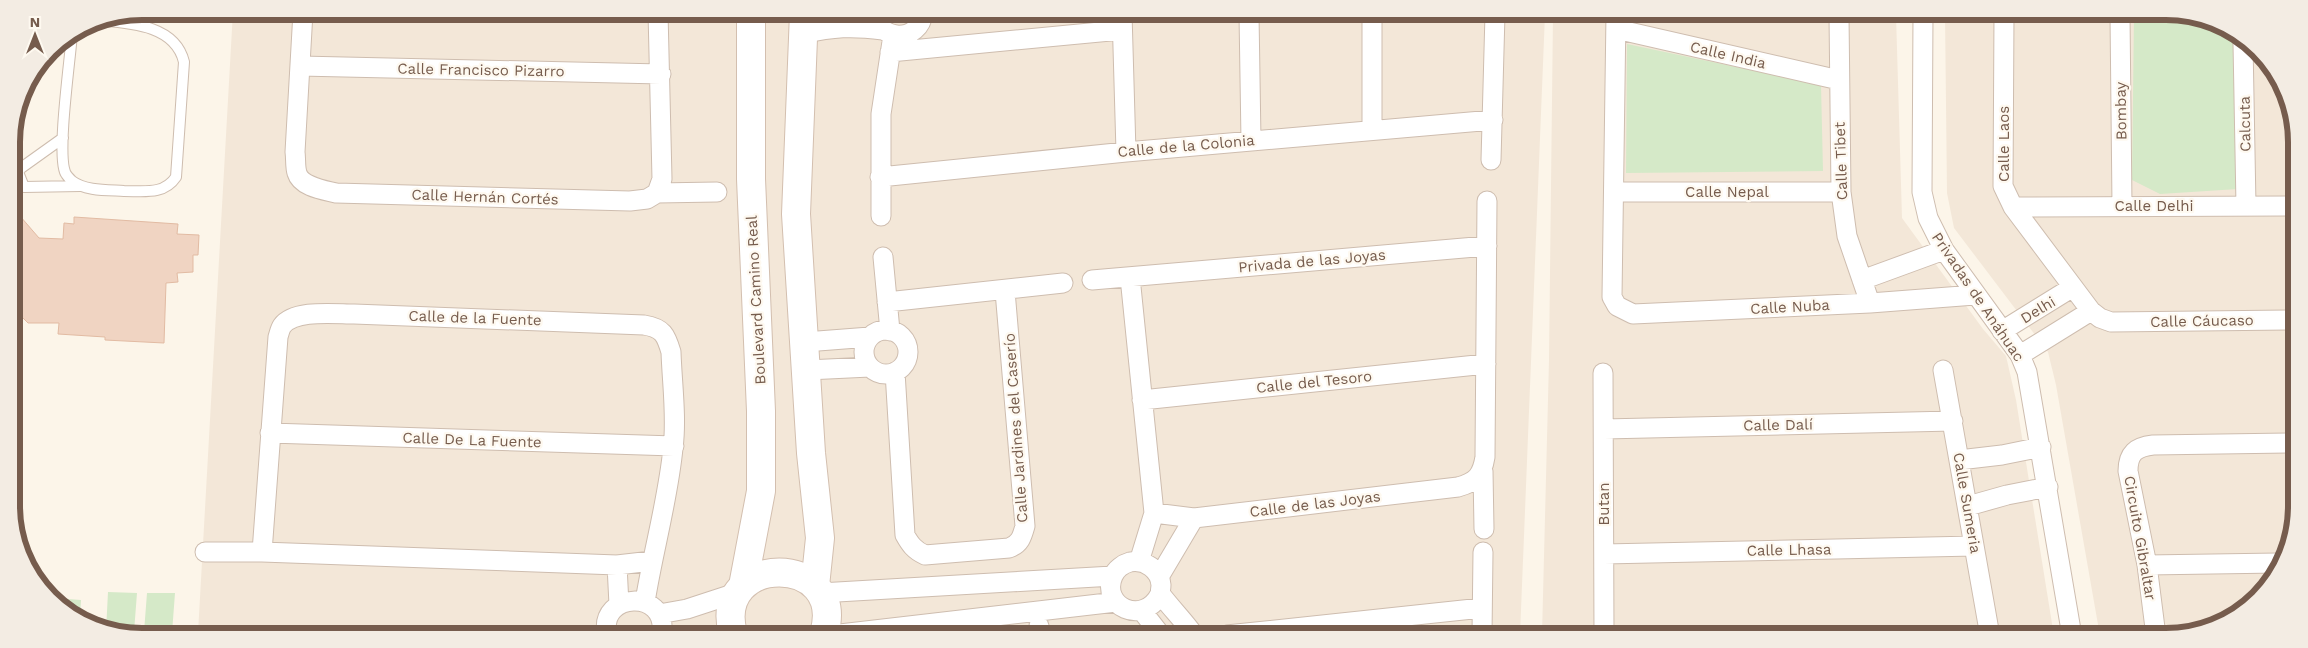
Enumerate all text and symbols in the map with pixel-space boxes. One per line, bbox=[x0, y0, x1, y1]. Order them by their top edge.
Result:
north arrow bbox=[10, 10, 60, 60]
text: N bbox=[30, 14, 40, 30]
street label: Calle India bbox=[1688, 38, 1768, 73]
street label: Calle Francisco Pizarro bbox=[397, 60, 565, 80]
street label: Bombay bbox=[2111, 81, 2131, 140]
street label: Calcuta bbox=[2236, 95, 2254, 152]
street label: Calle Laos bbox=[1995, 106, 2013, 182]
street label: Calle Tibet bbox=[1831, 121, 1851, 200]
street label: Calle de la Colonia bbox=[1117, 131, 1256, 161]
street label: Calle Nepal bbox=[1685, 183, 1769, 201]
street label: Calle Hernán Cortés bbox=[411, 185, 559, 209]
street label: Calle Delhi bbox=[2114, 197, 2194, 215]
street label: Boulevard Camino Real bbox=[743, 214, 769, 385]
street label: Privadas de Anáhuac bbox=[1928, 229, 2028, 365]
street label: Privada de las Joyas bbox=[1237, 246, 1387, 276]
street label: Delhi bbox=[2017, 293, 2059, 327]
street label: Calle Nuba bbox=[1750, 296, 1831, 318]
street label: Calle de la Fuente bbox=[408, 307, 542, 329]
street label: Calle Cáucaso bbox=[2150, 311, 2254, 331]
street label: Calle Jardines del Caserío bbox=[1000, 333, 1032, 523]
street label: Calle del Tesoro bbox=[1255, 367, 1373, 397]
street label: Calle Dalí bbox=[1743, 415, 1813, 435]
street label: Calle De La Fuente bbox=[402, 429, 542, 451]
street label: Calle Sumeria bbox=[1949, 451, 1985, 555]
street label: Circuito Gibraltar bbox=[2120, 474, 2160, 602]
street label: Butan bbox=[1595, 482, 1613, 526]
street label: Calle de las Joyas bbox=[1249, 487, 1382, 521]
street label: Calle Lhasa bbox=[1746, 540, 1832, 560]

